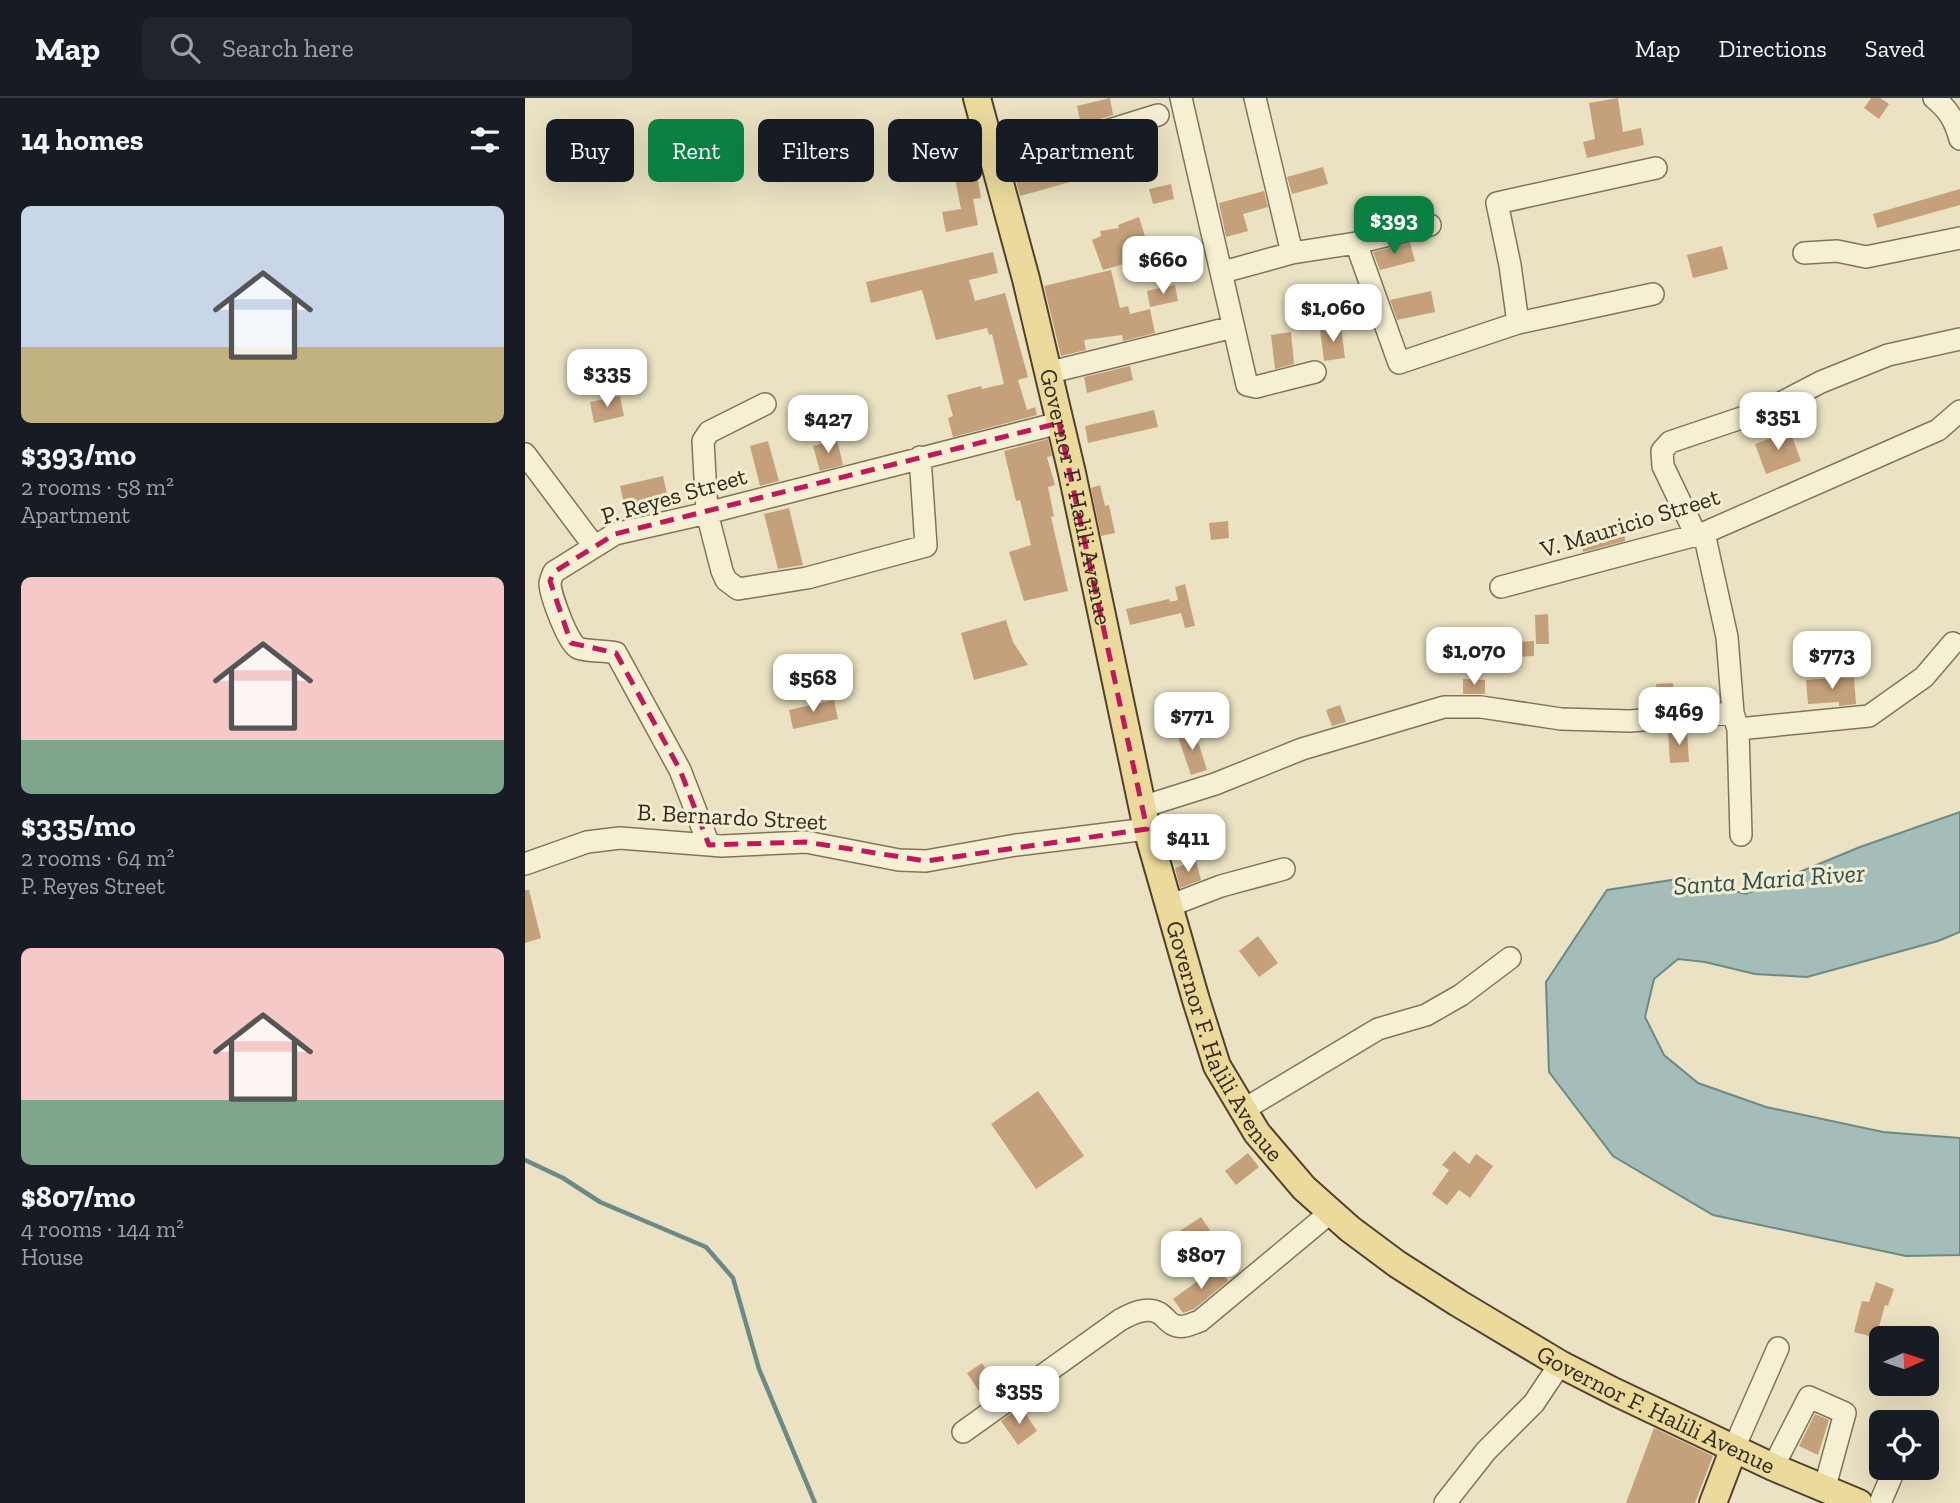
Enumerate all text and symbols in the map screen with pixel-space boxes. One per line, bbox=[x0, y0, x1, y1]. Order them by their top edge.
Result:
search box bbox=[142, 17, 632, 80]
text: Map bbox=[35, 29, 100, 68]
icon: search bbox=[166, 29, 204, 67]
text: Search here bbox=[222, 32, 354, 64]
text: Map bbox=[1635, 34, 1681, 63]
text: Directions bbox=[1719, 34, 1827, 63]
text: Saved bbox=[1865, 34, 1925, 63]
chip: Buy bbox=[546, 119, 634, 182]
chip: Rent bbox=[648, 119, 744, 182]
chip: Filters bbox=[758, 119, 874, 182]
chip: New bbox=[888, 119, 982, 182]
chip: Apartment bbox=[996, 119, 1158, 182]
icon: filters bbox=[466, 121, 504, 159]
text: 14 homes bbox=[21, 122, 144, 158]
pin: $393 bbox=[1353, 197, 1435, 256]
text: $393 bbox=[1370, 205, 1418, 233]
pin: $660 bbox=[1122, 236, 1204, 296]
text: $660 bbox=[1138, 245, 1188, 273]
icon: home bbox=[200, 252, 326, 378]
pin: $1,060 bbox=[1276, 285, 1390, 344]
text: $1,060 bbox=[1301, 293, 1365, 321]
pin: $335 bbox=[566, 350, 648, 409]
text: $335 bbox=[583, 358, 631, 386]
street label: Governor F. Halili Avenue bbox=[1034, 366, 1119, 628]
pin: $351 bbox=[1737, 392, 1819, 452]
pin: $427 bbox=[787, 396, 869, 455]
text: $351 bbox=[1756, 401, 1800, 429]
text: $427 bbox=[804, 404, 852, 432]
text: $393/mo bbox=[21, 437, 136, 473]
street label: P. Reyes Street bbox=[598, 461, 750, 530]
text: 2 rooms · 58 m² bbox=[21, 473, 174, 501]
street label: V. Mauricio Street bbox=[1536, 481, 1723, 564]
text: Apartment bbox=[21, 501, 130, 529]
icon: home bbox=[200, 623, 326, 749]
pin: $1,070 bbox=[1417, 628, 1531, 687]
pin: $773 bbox=[1791, 632, 1873, 691]
text: $1,070 bbox=[1442, 636, 1506, 664]
text: $773 bbox=[1809, 640, 1855, 668]
pin: $568 bbox=[772, 654, 854, 714]
text: $568 bbox=[789, 663, 837, 691]
pin: $469 bbox=[1638, 688, 1720, 747]
pin: $771 bbox=[1151, 692, 1233, 752]
text: $469 bbox=[1654, 696, 1704, 724]
text: $771 bbox=[1170, 701, 1214, 729]
street label: B. Bernardo Street bbox=[636, 797, 828, 836]
text: $335/mo bbox=[21, 808, 136, 844]
pin: $411 bbox=[1147, 814, 1229, 874]
text: $411 bbox=[1167, 823, 1210, 851]
text: 2 rooms · 64 m² bbox=[21, 844, 174, 872]
water label: Santa Maria River bbox=[1672, 856, 1866, 902]
text: P. Reyes Street bbox=[21, 872, 165, 900]
street label: Governor F. Halili Avenue bbox=[1160, 918, 1290, 1167]
icon: home bbox=[200, 994, 326, 1120]
text: $807/mo bbox=[21, 1179, 136, 1215]
text: 4 rooms · 144 m² bbox=[21, 1215, 184, 1243]
pin: $807 bbox=[1160, 1232, 1242, 1291]
text: $807 bbox=[1177, 1240, 1225, 1268]
text: House bbox=[21, 1243, 83, 1271]
north arrow bbox=[1869, 1326, 1939, 1396]
map controls bbox=[1869, 1326, 1939, 1480]
street label: Governor F. Halili Avenue bbox=[1532, 1339, 1780, 1480]
pin: $355 bbox=[978, 1366, 1060, 1426]
text: $355 bbox=[995, 1375, 1043, 1403]
button: locate bbox=[1869, 1410, 1939, 1480]

